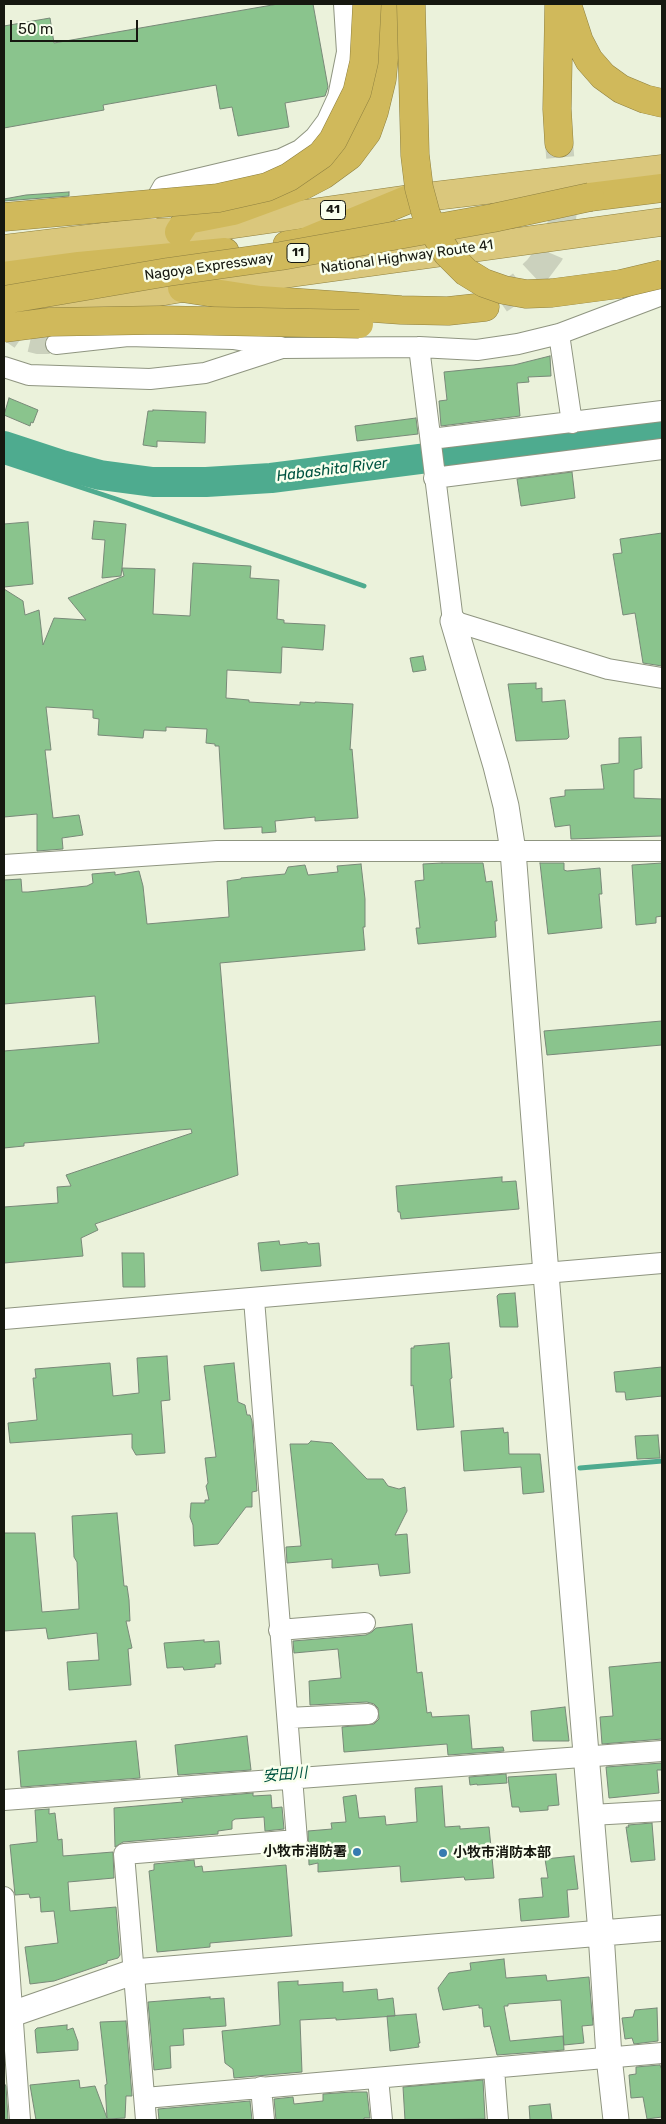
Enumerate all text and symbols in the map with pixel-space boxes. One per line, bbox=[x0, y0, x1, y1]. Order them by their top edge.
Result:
scale bar bbox=[12, 10, 140, 42]
text: 50 m bbox=[18, 20, 53, 38]
road number: 41 bbox=[320, 200, 346, 220]
street label: National Highway Route 41 bbox=[320, 237, 494, 277]
road number: 11 bbox=[287, 244, 309, 262]
street label: Nagoya Expressway bbox=[143, 250, 275, 284]
water label: Habashita River bbox=[276, 454, 388, 486]
water label: 安田川 bbox=[262, 1764, 308, 1786]
place label: 小牧市消防署 bbox=[263, 1844, 347, 1860]
place label: 小牧市消防本部 bbox=[453, 1845, 551, 1861]
marker: 小牧市消防署 bbox=[351, 1846, 363, 1858]
marker: 小牧市消防本部 bbox=[437, 1847, 449, 1859]

